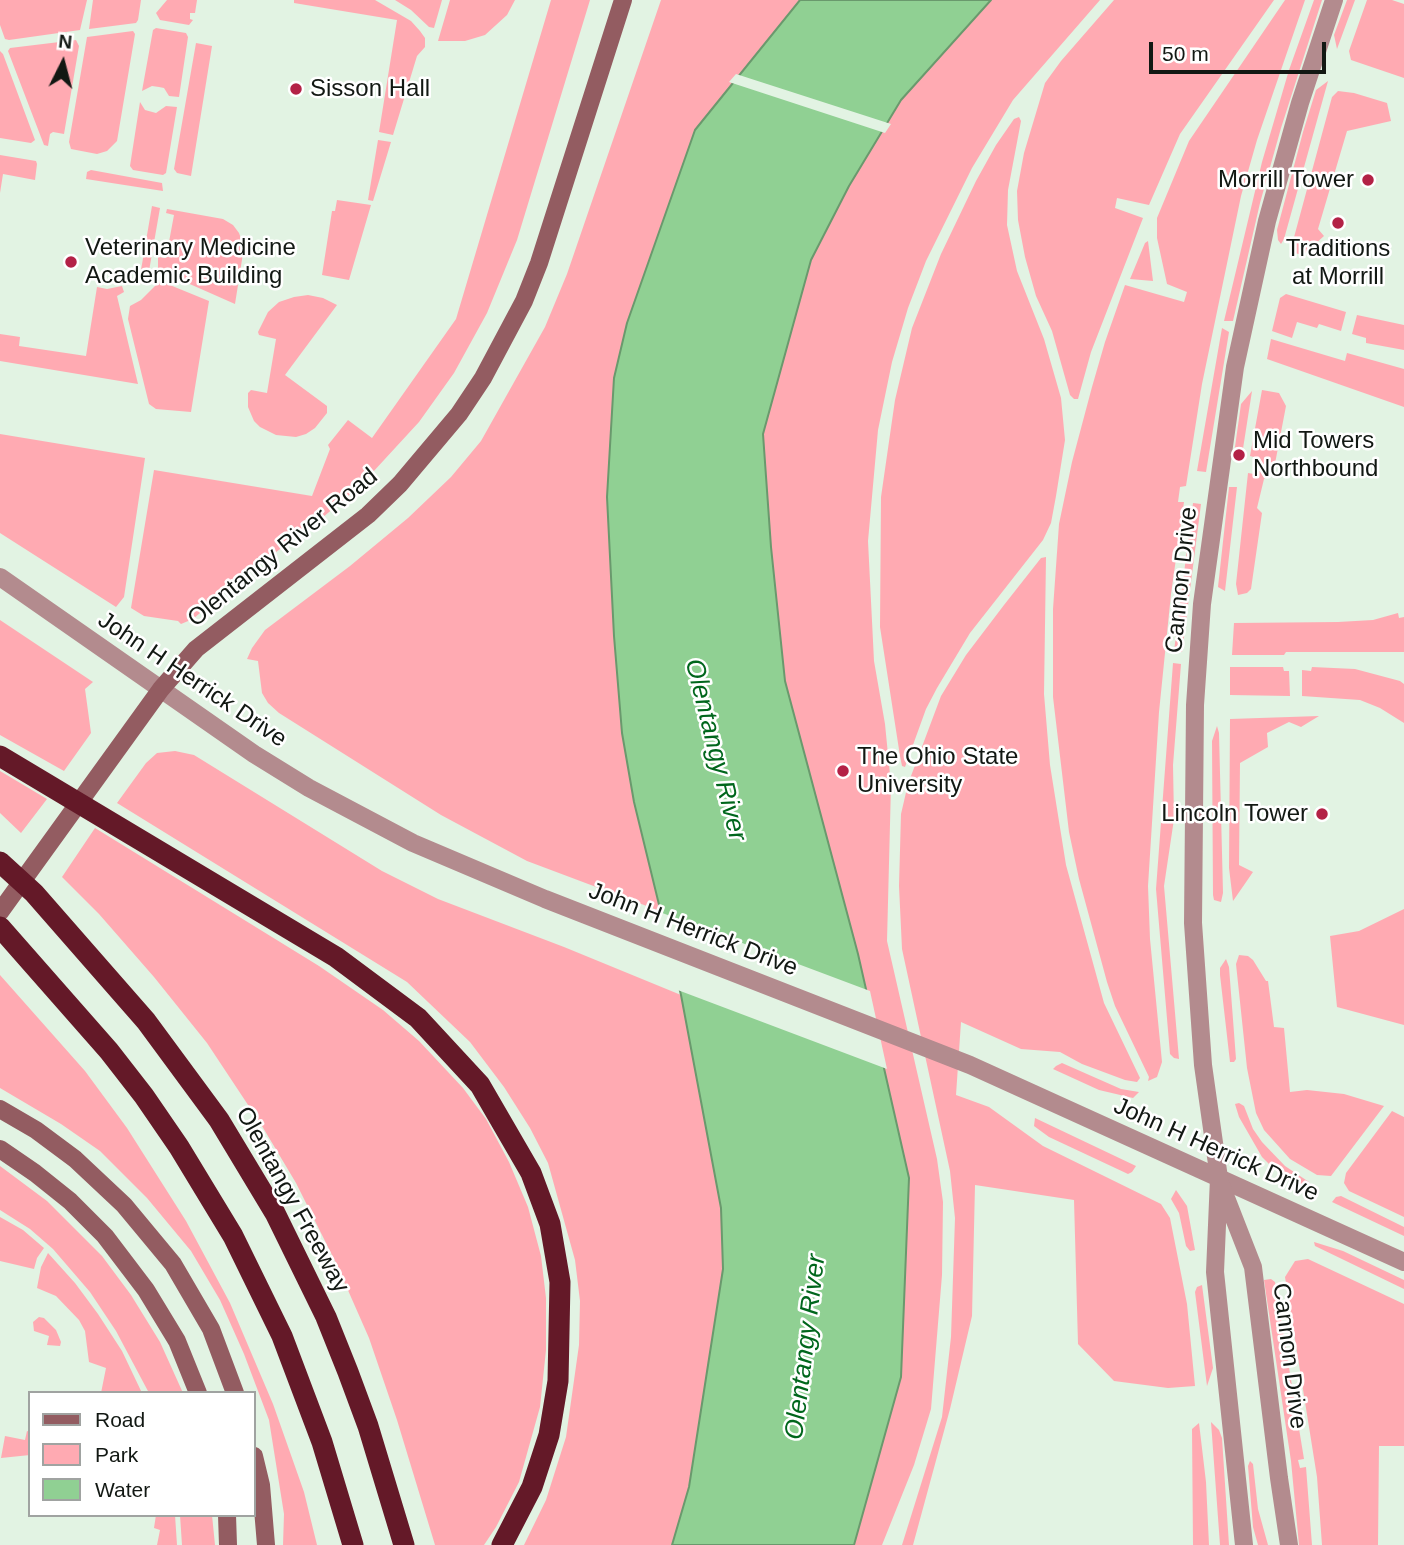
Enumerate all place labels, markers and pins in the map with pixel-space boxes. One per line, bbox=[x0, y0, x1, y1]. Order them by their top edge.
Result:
place label: Sisson Hall bbox=[310, 75, 430, 103]
marker: Sisson Hall bbox=[288, 81, 304, 97]
place label: Morrill Tower bbox=[1218, 166, 1354, 194]
marker: Morrill Tower bbox=[1360, 172, 1376, 188]
marker: Traditions at Morrill bbox=[1330, 215, 1346, 231]
place label: Veterinary Medicine Academic Building bbox=[85, 234, 296, 290]
place label: Traditions at Morrill bbox=[1286, 235, 1390, 291]
marker: Veterinary Medicine Academic Building bbox=[63, 254, 79, 270]
place label: Mid Towers Northbound bbox=[1253, 427, 1378, 483]
marker: Mid Towers Northbound bbox=[1231, 447, 1247, 463]
place label: The Ohio State University bbox=[857, 743, 1018, 799]
marker: The Ohio State University bbox=[835, 763, 851, 779]
place label: Lincoln Tower bbox=[1161, 800, 1308, 828]
marker: Lincoln Tower bbox=[1314, 806, 1330, 822]

